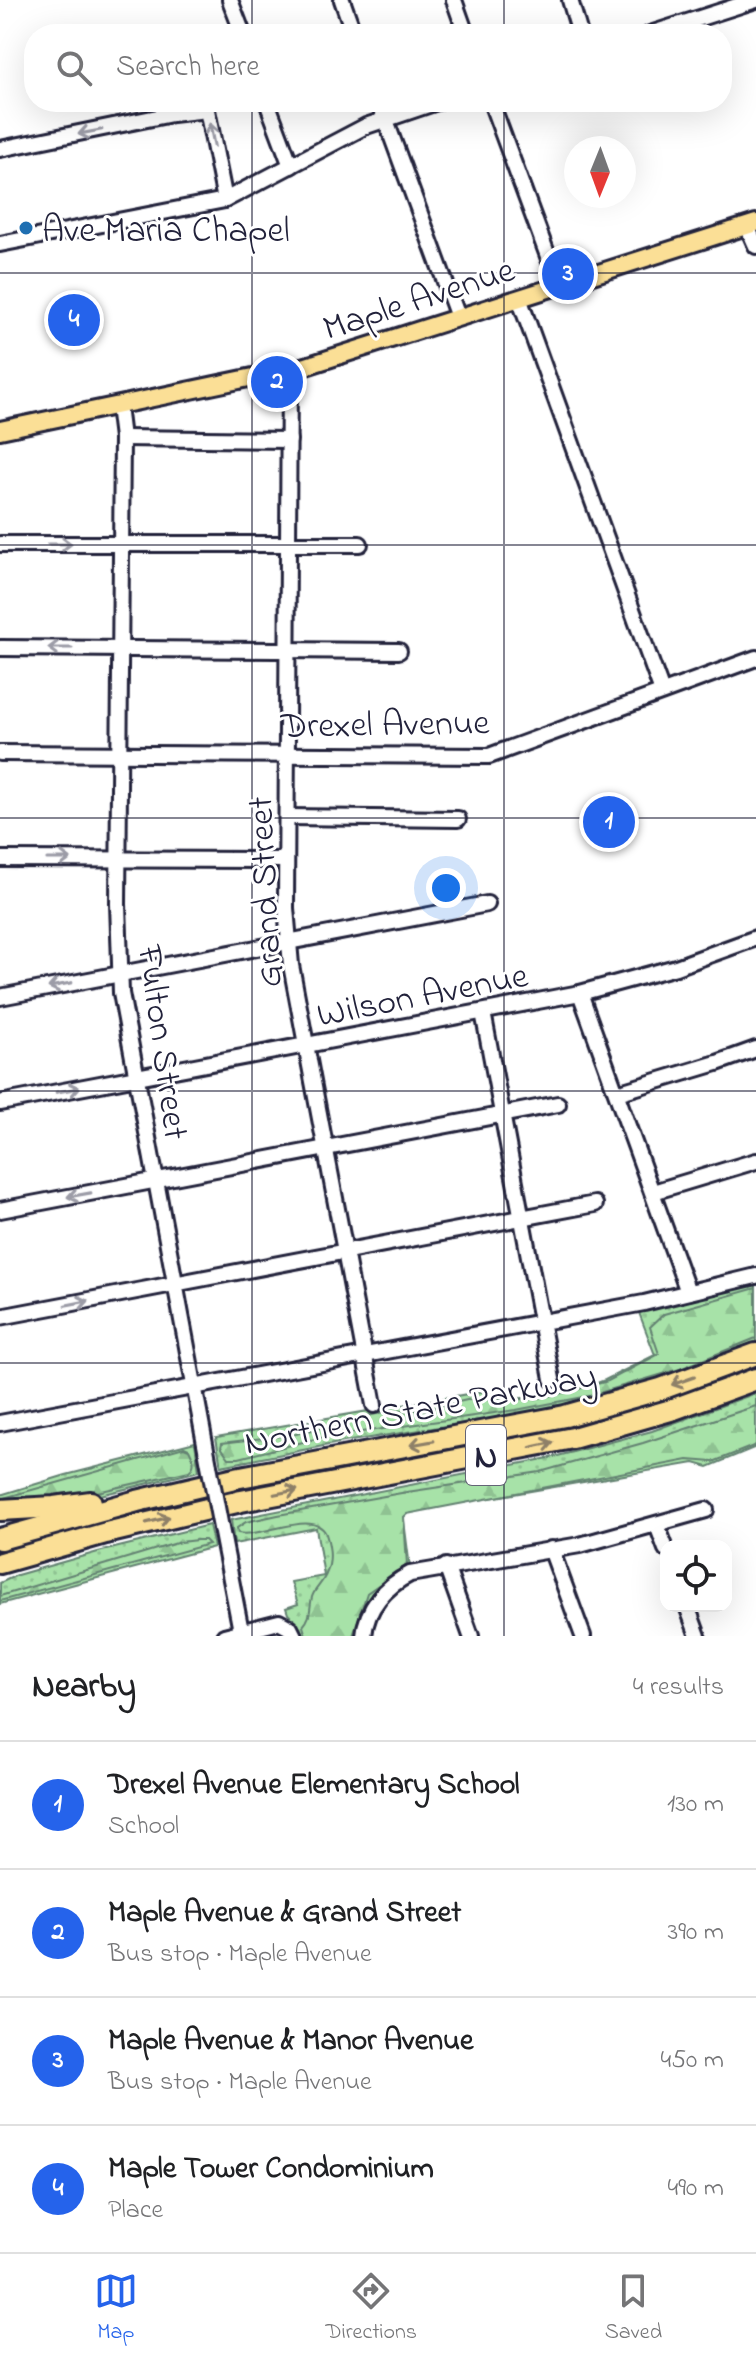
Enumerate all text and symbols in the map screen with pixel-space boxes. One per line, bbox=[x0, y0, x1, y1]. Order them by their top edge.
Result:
search box bbox=[24, 24, 732, 112]
icon: search bbox=[52, 46, 96, 90]
text: Search here bbox=[116, 46, 260, 90]
one-way arrow bbox=[204, 123, 219, 148]
one-way arrow bbox=[78, 125, 103, 140]
north arrow bbox=[564, 136, 636, 208]
place label: Ave Maria Chapel bbox=[42, 206, 290, 259]
marker: Ave Maria Chapel bbox=[17, 219, 35, 237]
pin: 3 bbox=[542, 244, 594, 304]
street label: Maple Avenue bbox=[317, 245, 523, 357]
pin: 4 bbox=[48, 290, 100, 350]
pin: 2 bbox=[251, 352, 303, 412]
one-way arrow bbox=[46, 536, 73, 552]
one-way arrow bbox=[47, 640, 74, 656]
street label: Drexel Avenue bbox=[279, 698, 491, 755]
pin: 1 bbox=[583, 792, 635, 852]
street label: Grand Street bbox=[236, 795, 299, 988]
one-way arrow bbox=[45, 851, 72, 867]
your location bbox=[426, 868, 466, 908]
street label: Fulton Street bbox=[121, 941, 200, 1143]
street label: Wilson Avenue bbox=[313, 951, 534, 1044]
one-way arrow bbox=[48, 979, 73, 994]
one-way arrow bbox=[55, 1082, 80, 1097]
one-way arrow bbox=[67, 1188, 92, 1203]
one-way arrow bbox=[63, 1294, 89, 1309]
street label: Northern State Parkway bbox=[240, 1352, 600, 1462]
one-way arrow bbox=[671, 1375, 696, 1390]
road number: N bbox=[466, 1425, 506, 1485]
one-way arrow bbox=[410, 1436, 435, 1451]
one-way arrow bbox=[529, 1436, 554, 1451]
one-way arrow bbox=[273, 1483, 299, 1498]
one-way arrow bbox=[145, 1512, 170, 1527]
map controls bbox=[660, 1540, 732, 1612]
button: locate bbox=[660, 1540, 732, 1612]
text: Nearby bbox=[32, 1663, 136, 1713]
text: 4 results bbox=[633, 1669, 724, 1707]
text: Drexel Avenue Elementary School bbox=[108, 1764, 519, 1808]
text: 1 bbox=[54, 1786, 62, 1824]
text: 130 m bbox=[667, 1786, 724, 1824]
text: School bbox=[108, 1808, 179, 1846]
text: Maple Avenue & Grand Street bbox=[108, 1892, 461, 1936]
text: 2 bbox=[52, 1914, 64, 1952]
text: 390 m bbox=[668, 1914, 724, 1952]
text: Bus stop · Maple Avenue bbox=[108, 1936, 372, 1974]
text: Maple Avenue & Manor Avenue bbox=[108, 2020, 474, 2064]
text: 3 bbox=[53, 2042, 63, 2080]
text: 450 m bbox=[661, 2042, 724, 2080]
text: Bus stop · Maple Avenue bbox=[108, 2064, 372, 2102]
text: Maple Tower Condominium bbox=[108, 2148, 434, 2192]
text: 4 bbox=[53, 2170, 63, 2208]
text: 490 m bbox=[668, 2170, 724, 2208]
text: Place bbox=[108, 2192, 163, 2230]
tab: Map bbox=[94, 2269, 138, 2349]
tab: Directions bbox=[326, 2269, 417, 2349]
tab: Saved bbox=[605, 2269, 662, 2349]

